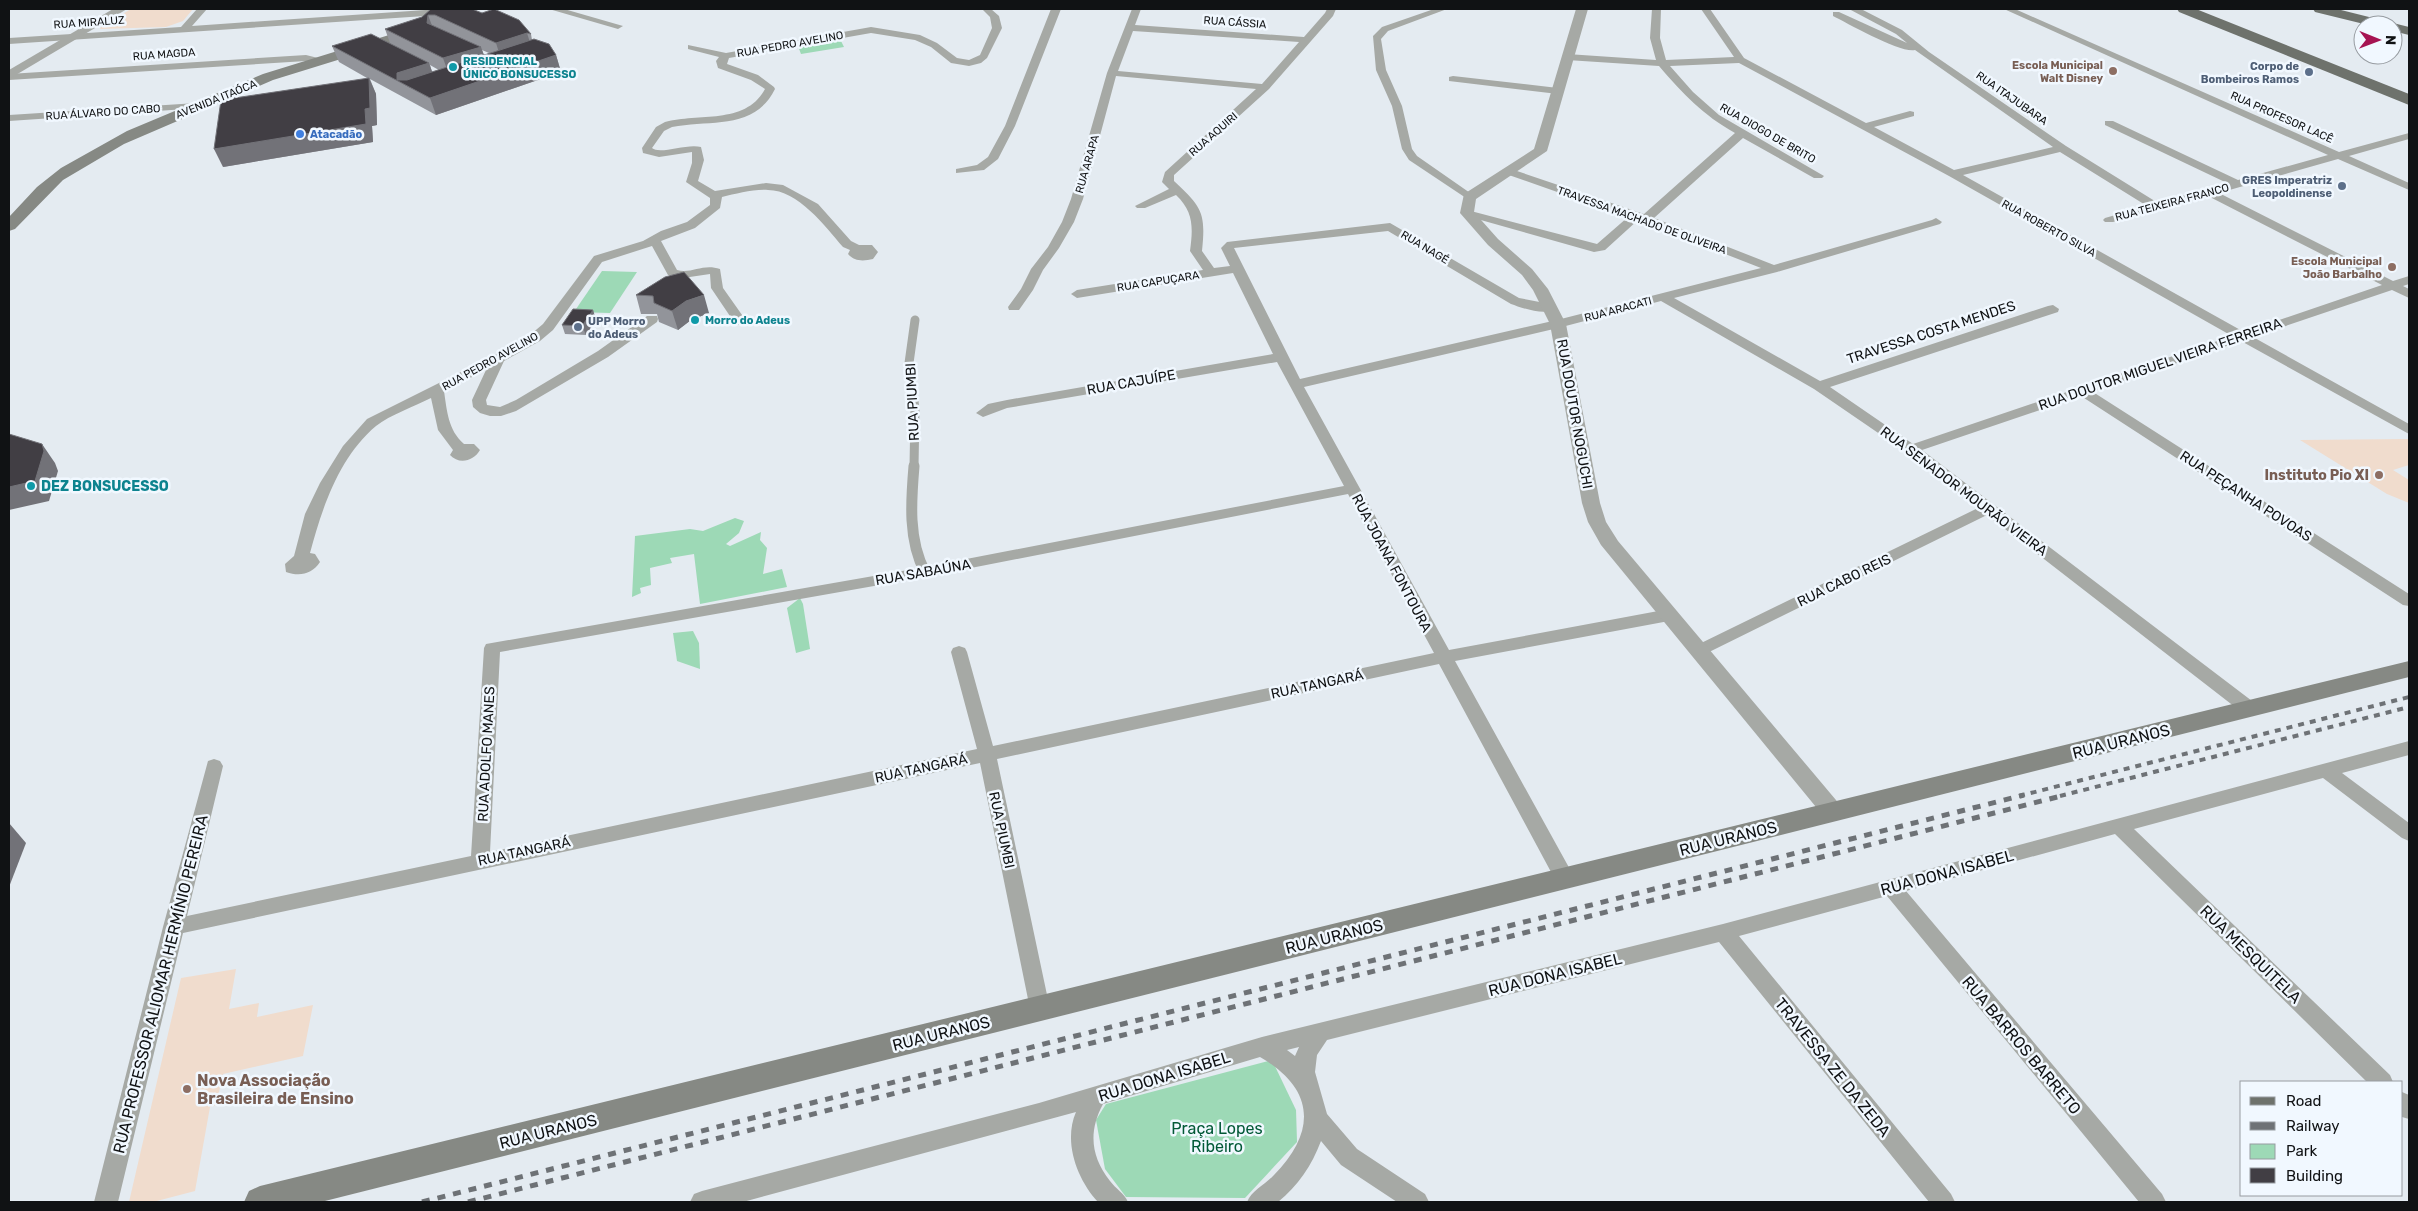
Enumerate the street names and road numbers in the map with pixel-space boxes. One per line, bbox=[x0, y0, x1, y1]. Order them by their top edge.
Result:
street label: RUA MIRALUZ bbox=[53, 14, 125, 31]
street label: RUA CÁSSIA bbox=[1203, 14, 1268, 31]
street label: RUA PEDRO AVELINO bbox=[736, 29, 844, 60]
street label: RUA MAGDA bbox=[132, 46, 196, 63]
street label: RUA ITAJUBARA bbox=[1973, 69, 2050, 128]
street label: AVENIDA ITAÓCA bbox=[174, 77, 259, 122]
street label: RUA PROFESOR LACÊ bbox=[2228, 89, 2335, 146]
street label: RUA DIOGO DE BRITO bbox=[1718, 101, 1818, 166]
street label: RUA ÁLVARO DO CABO bbox=[45, 102, 161, 123]
street label: RUA AQUIRI bbox=[1186, 110, 1240, 159]
street label: RUA ARAPA bbox=[1073, 133, 1102, 195]
street label: RUA TEIXEIRA FRANCO bbox=[2114, 181, 2230, 224]
street label: TRAVESSA MACHADO DE OLIVEIRA bbox=[1556, 184, 1729, 257]
street label: RUA ROBERTO SILVA bbox=[1999, 197, 2099, 260]
street label: RUA NAGÉ bbox=[1398, 228, 1451, 267]
street label: RUA CAPUÇARA bbox=[1116, 268, 1201, 294]
street label: RUA ARACATI bbox=[1583, 294, 1653, 325]
street label: TRAVESSA COSTA MENDES bbox=[1845, 297, 2018, 368]
street label: RUA DOUTOR MIGUEL VIEIRA FERREIRA bbox=[2036, 315, 2285, 414]
street label: RUA PEDRO AVELINO bbox=[440, 330, 541, 393]
street label: RUA DOUTOR NOGUCHI bbox=[1553, 338, 1596, 490]
street label: RUA PIUMBI bbox=[902, 363, 923, 441]
street label: RUA CAJUÍPE bbox=[1085, 365, 1177, 399]
street label: RUA SENADOR MOURÃO VIEIRA bbox=[1877, 422, 2052, 560]
street label: RUA PEÇANHA POVOAS bbox=[2177, 447, 2315, 546]
street label: RUA JOANA FONTOURA bbox=[1348, 491, 1436, 636]
street label: RUA CABO REIS bbox=[1795, 550, 1894, 611]
street label: RUA SABAÚNA bbox=[874, 555, 973, 589]
street label: RUA TANGARÁ bbox=[1269, 665, 1366, 703]
street label: RUA ADOLFO MANES bbox=[474, 686, 499, 822]
street label: RUA URANOS bbox=[2070, 720, 2172, 763]
street label: RUA TANGARÁ bbox=[873, 749, 970, 787]
street label: RUA PIUMBI bbox=[985, 790, 1018, 870]
street label: RUA PROFESSOR ALIOMAR HERMÍNIO PEREIRA bbox=[109, 813, 212, 1155]
street label: RUA URANOS bbox=[1677, 817, 1779, 860]
street label: RUA TANGARÁ bbox=[476, 832, 573, 870]
street label: RUA DONA ISABEL bbox=[1878, 846, 2016, 899]
street label: RUA MESQUITELA bbox=[2196, 901, 2305, 1008]
street label: RUA URANOS bbox=[1283, 915, 1385, 958]
street label: RUA DONA ISABEL bbox=[1486, 949, 1624, 1000]
street label: RUA BARROS BARRETO bbox=[1958, 972, 2085, 1118]
street label: TRAVESSA ZE DA ZEDA bbox=[1771, 994, 1895, 1141]
street label: RUA URANOS bbox=[890, 1012, 992, 1055]
street label: RUA DONA ISABEL bbox=[1096, 1047, 1233, 1106]
street label: RUA URANOS bbox=[497, 1110, 599, 1153]

